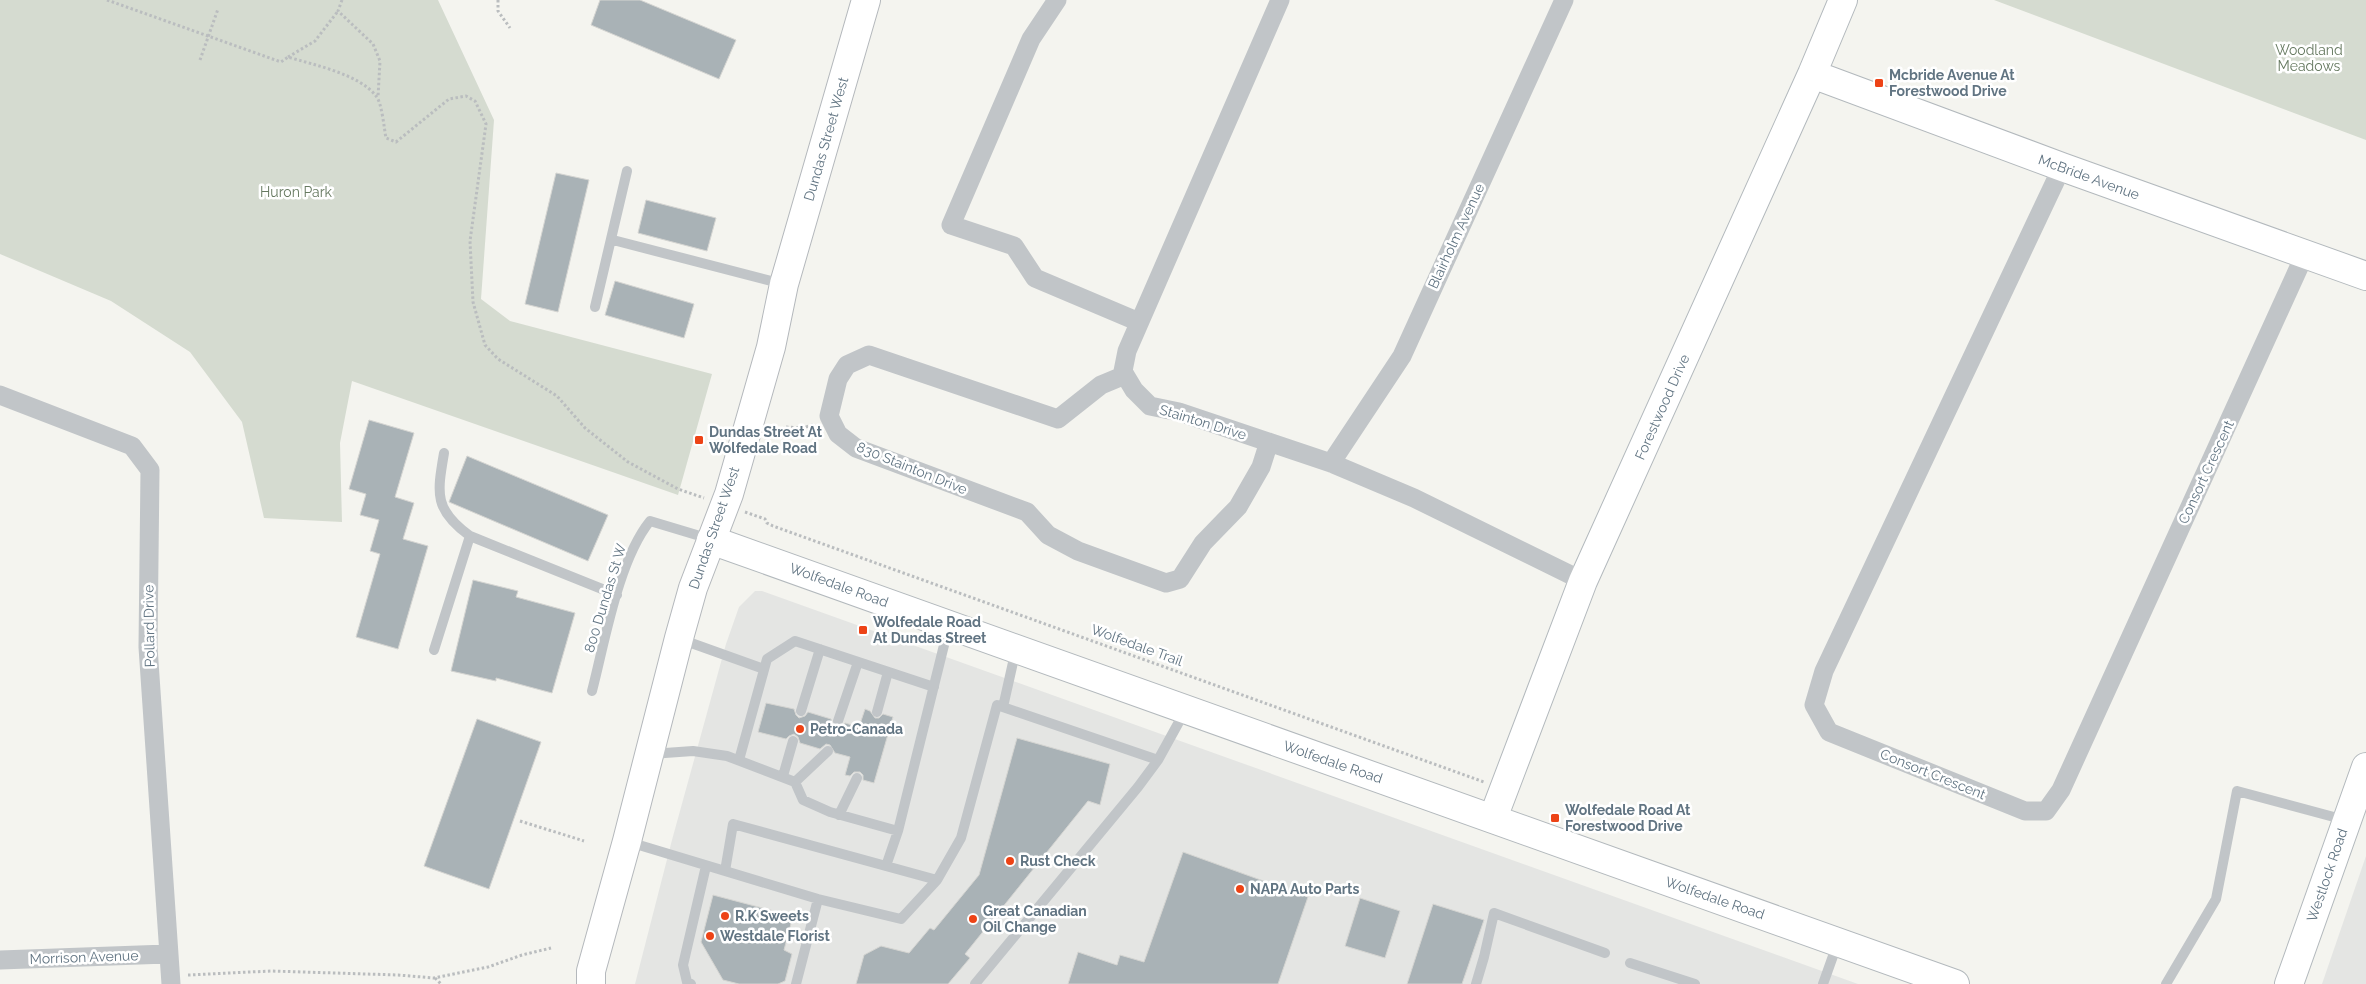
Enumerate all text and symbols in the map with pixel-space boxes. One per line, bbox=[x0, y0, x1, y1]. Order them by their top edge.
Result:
park label: Woodland Meadows bbox=[2275, 42, 2343, 74]
place label: Mcbride Avenue At Forestwood Drive bbox=[1889, 67, 2015, 99]
street label: Dundas Street West bbox=[801, 75, 851, 203]
marker: Mcbride Avenue At Forestwood Drive bbox=[1873, 77, 1885, 89]
street label: McBride Avenue bbox=[2036, 151, 2142, 203]
street label: Blairholm Avenue bbox=[1425, 181, 1487, 291]
park label: Huron Park bbox=[260, 184, 333, 200]
street label: Forestwood Drive bbox=[1632, 352, 1692, 462]
street label: Stainton Drive bbox=[1158, 401, 1248, 443]
street label: Consort Crescent bbox=[2175, 417, 2237, 526]
place label: Dundas Street At Wolfedale Road bbox=[709, 424, 823, 456]
marker: Dundas Street At Wolfedale Road bbox=[693, 434, 705, 446]
street label: 830 Stainton Drive bbox=[854, 439, 970, 497]
street label: Dundas Street West bbox=[686, 464, 743, 591]
street label: 800 Dundas St W bbox=[581, 541, 629, 654]
street label: Wolfedale Road bbox=[787, 560, 891, 610]
street label: Pollard Drive bbox=[140, 585, 158, 667]
place label: Wolfedale Road At Dundas Street bbox=[873, 614, 987, 646]
street label: Wolfedale Trail bbox=[1089, 621, 1185, 669]
marker: Wolfedale Road At Dundas Street bbox=[857, 624, 869, 636]
place label: Petro-Canada bbox=[810, 721, 903, 737]
marker: Petro-Canada bbox=[794, 723, 806, 735]
street label: Wolfedale Road bbox=[1281, 738, 1385, 786]
street label: Consort Crescent bbox=[1878, 746, 1988, 803]
place label: Wolfedale Road At Forestwood Drive bbox=[1565, 802, 1691, 834]
marker: Wolfedale Road At Forestwood Drive bbox=[1549, 812, 1561, 824]
street label: Westlock Road bbox=[2304, 826, 2350, 924]
place label: Rust Check bbox=[1020, 853, 1096, 869]
marker: Rust Check bbox=[1004, 855, 1016, 867]
street label: Wolfedale Road bbox=[1663, 874, 1767, 922]
place label: NAPA Auto Parts bbox=[1250, 881, 1359, 897]
marker: NAPA Auto Parts bbox=[1234, 883, 1246, 895]
place label: Great Canadian Oil Change bbox=[983, 903, 1087, 935]
place label: R.K Sweets bbox=[735, 908, 809, 924]
marker: R.K Sweets bbox=[719, 910, 731, 922]
marker: Great Canadian Oil Change bbox=[967, 913, 979, 925]
place label: Westdale Florist bbox=[720, 928, 830, 944]
marker: Westdale Florist bbox=[704, 930, 716, 942]
street label: Morrison Avenue bbox=[29, 947, 139, 967]

